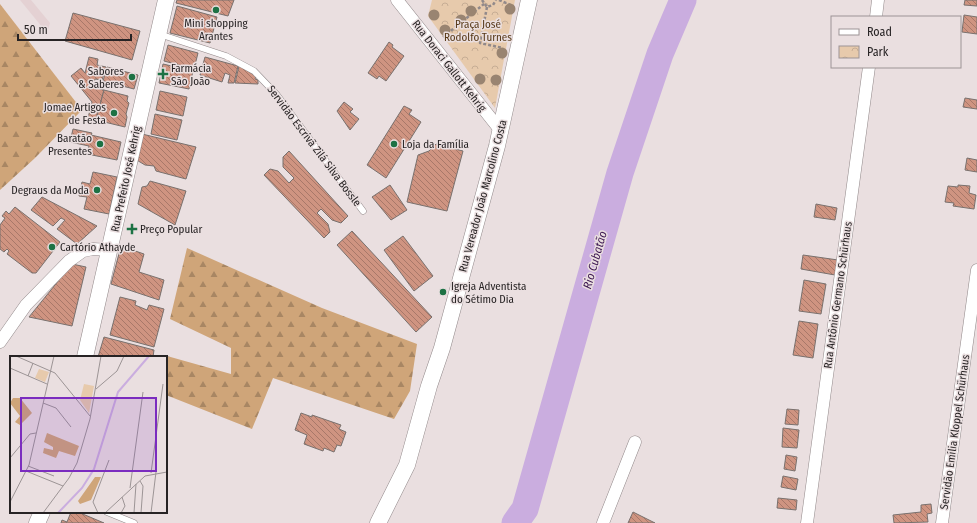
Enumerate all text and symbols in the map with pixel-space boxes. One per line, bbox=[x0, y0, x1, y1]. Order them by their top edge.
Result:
marker: Mini shopping Arantes bbox=[211, 5, 221, 15]
scale bar bbox=[18, 16, 131, 42]
legend bbox=[831, 16, 961, 68]
place label: Mini shopping Arantes bbox=[184, 17, 249, 43]
street label: Rua Doraci Gallott Kehrig bbox=[409, 18, 489, 115]
park label: Praça José Rodolfo Turnes bbox=[444, 18, 512, 44]
text: 50 m bbox=[24, 23, 48, 37]
text: Road bbox=[867, 25, 892, 39]
text: Park bbox=[867, 45, 889, 59]
place label: Farmácia São João bbox=[171, 62, 211, 88]
place label: Sabores & Saberes bbox=[78, 65, 124, 91]
marker: Farmácia São João bbox=[158, 69, 168, 79]
marker: Sabores & Saberes bbox=[127, 72, 137, 82]
street label: Servidão Escrivã Zilá Silva Bossle bbox=[264, 83, 364, 209]
place label: Jomae Artigos de Festa bbox=[44, 101, 106, 127]
marker: Jomae Artigos de Festa bbox=[109, 108, 119, 118]
street label: Rua Vereador João Marcolino Costa bbox=[456, 119, 510, 273]
street label: Rua Prefeito José Kehrig bbox=[108, 124, 144, 233]
place label: Baratão Presentes bbox=[48, 132, 92, 158]
place label: Loja da Família bbox=[402, 138, 469, 151]
marker: Baratão Presentes bbox=[95, 139, 105, 149]
marker: Loja da Família bbox=[389, 139, 399, 149]
place label: Degraus da Moda bbox=[11, 184, 89, 197]
marker: Degraus da Moda bbox=[92, 185, 102, 195]
street label: Rua Antônio Germano Schürhaus bbox=[821, 220, 855, 369]
place label: Preço Popular bbox=[140, 223, 202, 236]
marker: Preço Popular bbox=[127, 224, 137, 234]
water label: Rio Cubatão bbox=[580, 230, 610, 290]
place label: Cartório Athayde bbox=[60, 241, 136, 254]
marker: Cartório Athayde bbox=[47, 242, 57, 252]
place label: Igreja Adventista do Sétimo Dia bbox=[451, 280, 527, 306]
marker: Igreja Adventista do Sétimo Dia bbox=[438, 287, 448, 297]
street label: Servidão Emília Kloppel Schürhaus bbox=[938, 353, 972, 510]
inset map bbox=[10, 356, 167, 513]

